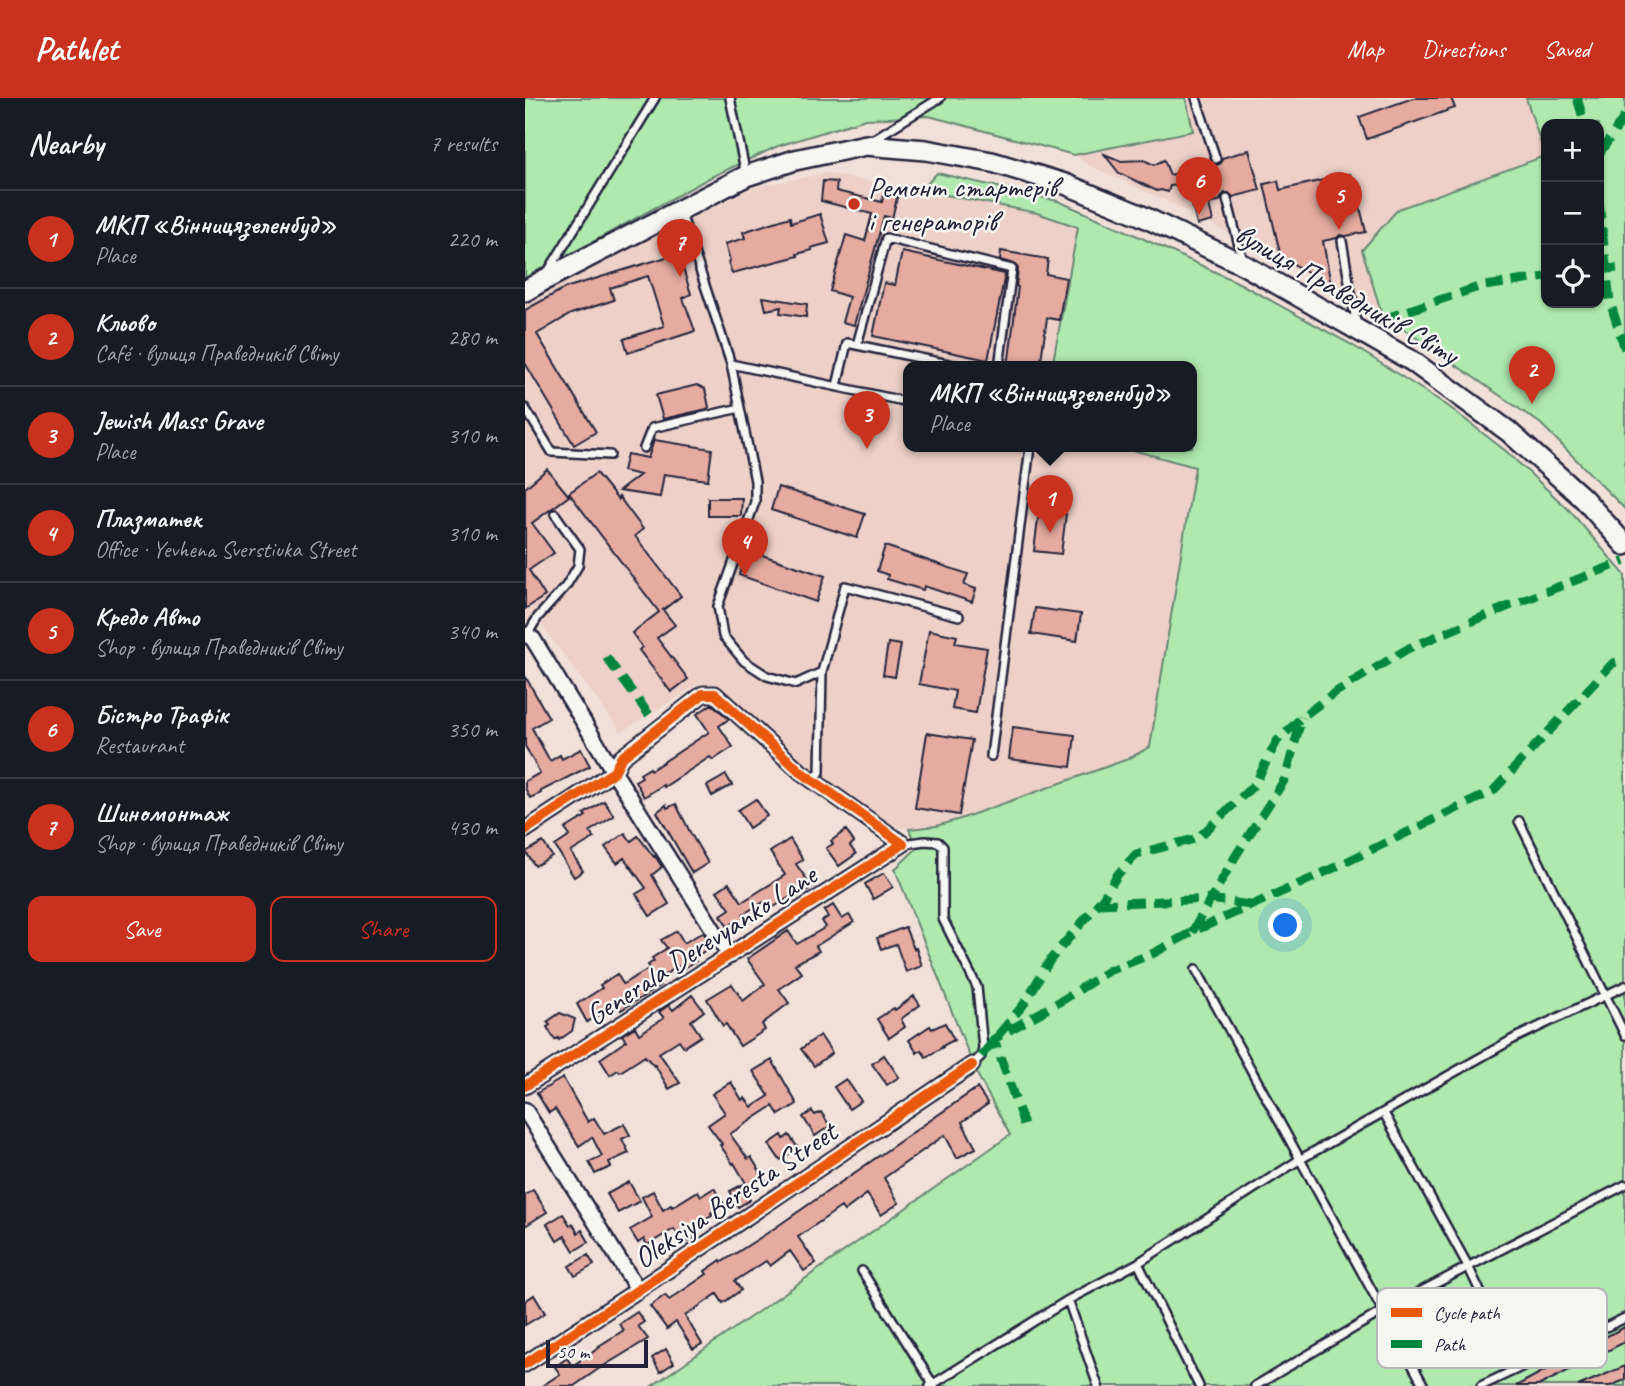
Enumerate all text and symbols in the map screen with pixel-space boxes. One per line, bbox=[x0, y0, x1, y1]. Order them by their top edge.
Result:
text: Pathlet bbox=[35, 28, 118, 70]
text: Map bbox=[1347, 34, 1384, 64]
text: Directions bbox=[1422, 34, 1505, 64]
text: Saved bbox=[1543, 34, 1590, 64]
map controls bbox=[1541, 119, 1604, 308]
button: + bbox=[1541, 119, 1604, 182]
text: Nearby bbox=[28, 125, 104, 163]
text: 7 results bbox=[430, 129, 497, 158]
pin: 6 bbox=[1176, 157, 1222, 215]
place label: Ремонт стартерів і генераторів bbox=[868, 168, 1064, 240]
pin: 5 bbox=[1316, 172, 1362, 230]
button: − bbox=[1541, 182, 1604, 245]
marker: Ремонт стартерів і генераторів bbox=[846, 196, 862, 212]
text: МКП «Вінницязеленбуд» bbox=[95, 208, 336, 241]
street label: вулиця Праведників Світу bbox=[1229, 215, 1468, 375]
pin: 7 bbox=[657, 219, 703, 277]
text: 1 bbox=[46, 225, 56, 254]
text: 220 m bbox=[448, 225, 497, 254]
text: Place bbox=[95, 241, 135, 270]
button: locate bbox=[1541, 245, 1604, 308]
text: Кльово bbox=[95, 306, 155, 339]
text: 2 bbox=[46, 323, 56, 352]
text: 280 m bbox=[448, 323, 497, 352]
text: Café · вулиця Праведників Світу bbox=[95, 339, 338, 368]
pin: 2 bbox=[1509, 346, 1555, 404]
popup bbox=[903, 361, 1197, 452]
text: МКП «Вінницязеленбуд» bbox=[929, 376, 1171, 409]
pin: 3 bbox=[844, 391, 890, 449]
text: Jewish Mass Grave bbox=[95, 404, 263, 437]
text: Place bbox=[929, 409, 970, 438]
text: 3 bbox=[46, 421, 56, 450]
text: 310 m bbox=[448, 421, 497, 450]
text: Place bbox=[95, 437, 135, 466]
pin: 1 bbox=[1027, 475, 1073, 533]
text: Плазматек bbox=[95, 502, 201, 535]
pin: 4 bbox=[722, 518, 768, 576]
text: 4 bbox=[46, 519, 56, 548]
text: 310 m bbox=[448, 519, 497, 548]
text: Office · Yevhena Sverstiuka Street bbox=[95, 535, 356, 564]
text: Кредо Авто bbox=[95, 600, 200, 633]
text: 5 bbox=[46, 617, 56, 646]
text: 340 m bbox=[448, 617, 497, 646]
text: Shop · вулиця Праведників Світу bbox=[95, 633, 343, 662]
text: Бістро Трафік bbox=[95, 698, 228, 731]
text: 6 bbox=[46, 715, 56, 744]
text: 350 m bbox=[448, 715, 497, 744]
text: Restaurant bbox=[95, 731, 184, 760]
text: Шиномонтаж bbox=[95, 796, 228, 829]
text: 7 bbox=[46, 813, 56, 842]
text: 430 m bbox=[448, 813, 497, 842]
text: Shop · вулиця Праведників Світу bbox=[95, 829, 343, 858]
street label: Generala Derevyanko Lane bbox=[578, 855, 825, 1034]
button: Save bbox=[28, 896, 256, 962]
button: Share bbox=[270, 896, 497, 962]
your location bbox=[1268, 908, 1302, 942]
street label: Oleksiya Beresta Street bbox=[626, 1111, 847, 1277]
legend bbox=[1377, 1288, 1607, 1368]
text: Cycle path bbox=[1434, 1301, 1500, 1325]
text: Path bbox=[1434, 1333, 1467, 1357]
scale bar bbox=[546, 1337, 647, 1369]
text: 50 m bbox=[557, 1340, 589, 1364]

